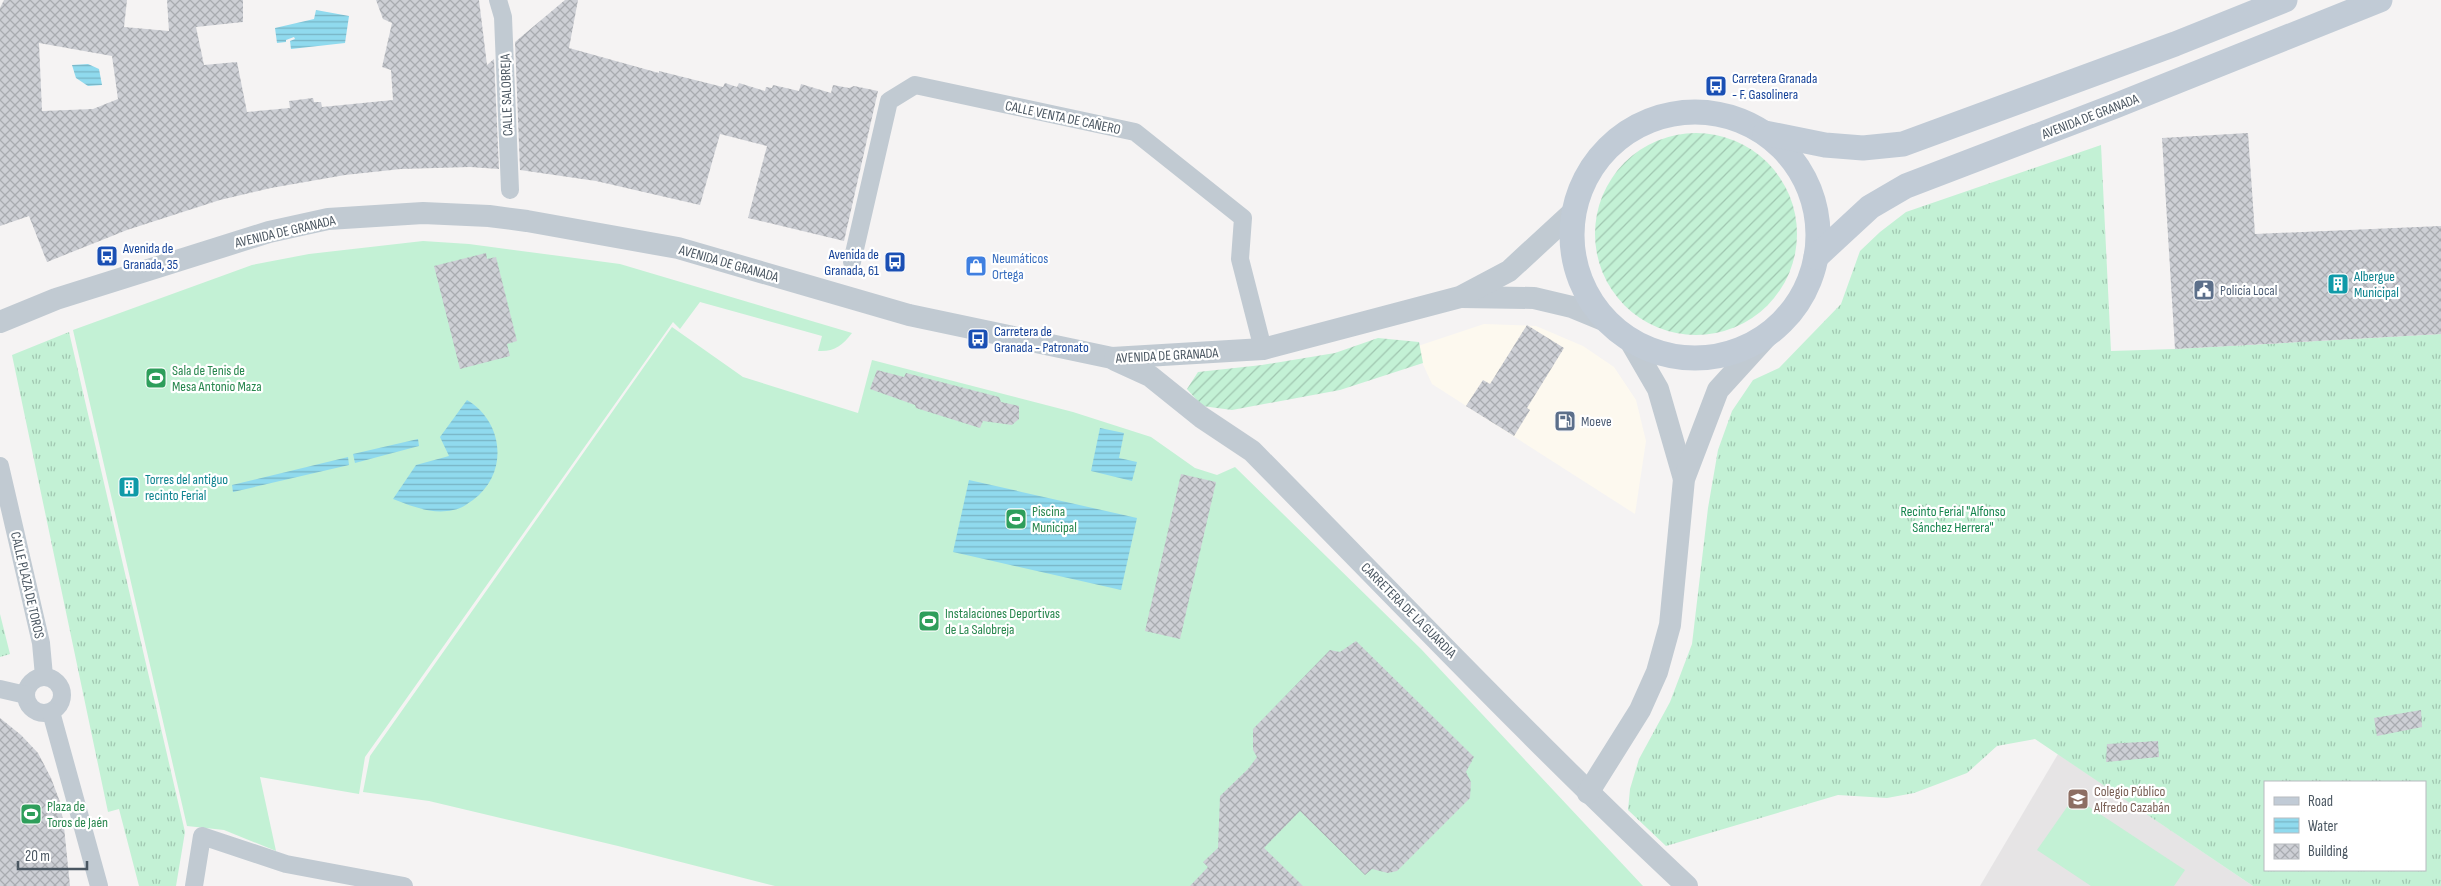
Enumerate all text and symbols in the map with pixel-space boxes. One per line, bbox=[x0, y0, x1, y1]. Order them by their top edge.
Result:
street label: CALLE SALOBREJA bbox=[497, 53, 516, 136]
place label: Carretera Granada - F. Gasolinera bbox=[1732, 70, 1817, 103]
bus stop icon: Carretera Granada - F. Gasolinera bbox=[1704, 74, 1728, 98]
street label: AVENIDA DE GRANADA bbox=[2038, 90, 2142, 143]
street label: CALLE VENTA DE CAÑERO bbox=[1004, 97, 1122, 138]
street label: AVENIDA DE GRANADA bbox=[232, 211, 338, 252]
place label: Avenida de Granada, 35 bbox=[122, 240, 179, 273]
street label: AVENIDA DE GRANADA bbox=[676, 241, 781, 286]
bus stop icon: Avenida de Granada, 35 bbox=[95, 244, 119, 268]
place label: Avenida de Granada, 61 bbox=[824, 246, 879, 279]
bus stop icon: Avenida de Granada, 61 bbox=[883, 250, 907, 274]
place label: Neumáticos Ortega bbox=[992, 250, 1048, 283]
shop icon: Neumáticos Ortega bbox=[964, 254, 988, 278]
place label: Albergue Municipal bbox=[2353, 268, 2399, 301]
building icon: Albergue Municipal bbox=[2326, 272, 2350, 296]
public building icon: Policía Local bbox=[2192, 278, 2216, 302]
place label: Policía Local bbox=[2220, 282, 2277, 299]
place label: Carretera de Granada - Patronato bbox=[994, 323, 1089, 356]
bus stop icon: Carretera de Granada - Patronato bbox=[966, 327, 990, 351]
street label: AVENIDA DE GRANADA bbox=[1114, 344, 1220, 367]
place label: Sala de Tenis de Mesa Antonio Maza bbox=[172, 362, 262, 395]
sports icon: Sala de Tenis de Mesa Antonio Maza bbox=[144, 366, 168, 390]
fuel station icon: Moeve bbox=[1553, 409, 1577, 433]
place label: Moeve bbox=[1581, 413, 1612, 430]
place label: Torres del antiguo recinto Ferial bbox=[145, 471, 228, 504]
building icon: Torres del antiguo recinto Ferial bbox=[117, 475, 141, 499]
place label: Piscina Municipal bbox=[1032, 503, 1077, 536]
park label: Recinto Ferial "Alfonso Sánchez Herrera" bbox=[1900, 503, 2006, 536]
sports icon: Piscina Municipal bbox=[1004, 507, 1028, 531]
street label: CALLE PLAZA DE TOROS bbox=[7, 530, 48, 640]
street label: CARRETERA DE LA GUARDIA bbox=[1357, 559, 1461, 662]
place label: Instalaciones Deportivas de La Salobreja bbox=[945, 605, 1060, 638]
sports icon: Instalaciones Deportivas de La Salobreja bbox=[917, 609, 941, 633]
legend bbox=[2264, 781, 2426, 871]
place label: Colegio Público Alfredo Cazabán bbox=[2093, 783, 2170, 816]
school or university icon: Colegio Público Alfredo Cazabán bbox=[2066, 787, 2090, 811]
text: Road bbox=[2308, 792, 2333, 811]
place label: Plaza de Toros de Jaén bbox=[47, 798, 108, 831]
sports icon: Plaza de Toros de Jaén bbox=[19, 802, 43, 826]
text: Water bbox=[2308, 817, 2339, 836]
scale bar bbox=[18, 838, 86, 870]
text: Building bbox=[2308, 842, 2348, 861]
text: 20 m bbox=[25, 847, 50, 866]

